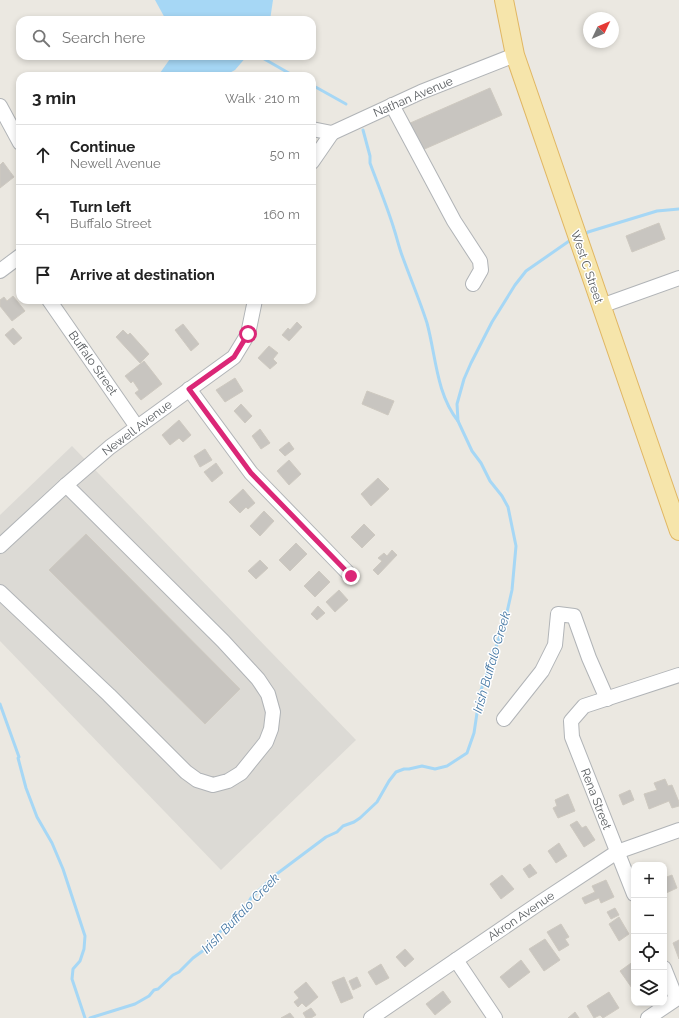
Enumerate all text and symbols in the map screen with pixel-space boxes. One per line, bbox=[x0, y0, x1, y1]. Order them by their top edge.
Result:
north arrow bbox=[583, 12, 619, 48]
search box bbox=[16, 16, 316, 60]
icon: search bbox=[30, 27, 52, 49]
text: Search here bbox=[62, 29, 145, 47]
street label: Nathan Avenue bbox=[371, 74, 455, 120]
text: 3 min bbox=[32, 88, 76, 108]
text: Walk · 210 m bbox=[225, 91, 300, 106]
text: Continue bbox=[70, 138, 135, 156]
icon: ahead bbox=[32, 144, 54, 166]
text: 50 m bbox=[270, 147, 300, 162]
text: Newell Avenue bbox=[70, 156, 161, 171]
text: Turn left bbox=[70, 198, 131, 216]
icon: left bbox=[32, 204, 54, 226]
text: 160 m bbox=[263, 207, 300, 222]
text: Buffalo Street bbox=[70, 216, 152, 231]
street label: West C Street bbox=[568, 229, 606, 305]
icon: arrive bbox=[32, 264, 54, 286]
text: Arrive at destination bbox=[70, 266, 215, 284]
route start bbox=[239, 325, 257, 343]
street label: Buffalo Street bbox=[66, 328, 120, 398]
street label: Newell Avenue bbox=[99, 397, 175, 459]
route end bbox=[342, 567, 360, 585]
water label: Irish Buffalo Creek bbox=[470, 609, 513, 715]
street label: Rena Street bbox=[578, 766, 614, 832]
map controls bbox=[631, 862, 667, 1006]
button: + bbox=[631, 862, 667, 898]
water label: Irish Buffalo Creek bbox=[198, 870, 282, 956]
street label: Akron Avenue bbox=[485, 889, 557, 943]
button: − bbox=[631, 898, 667, 934]
button: locate bbox=[631, 934, 667, 970]
button: layers bbox=[631, 970, 667, 1006]

